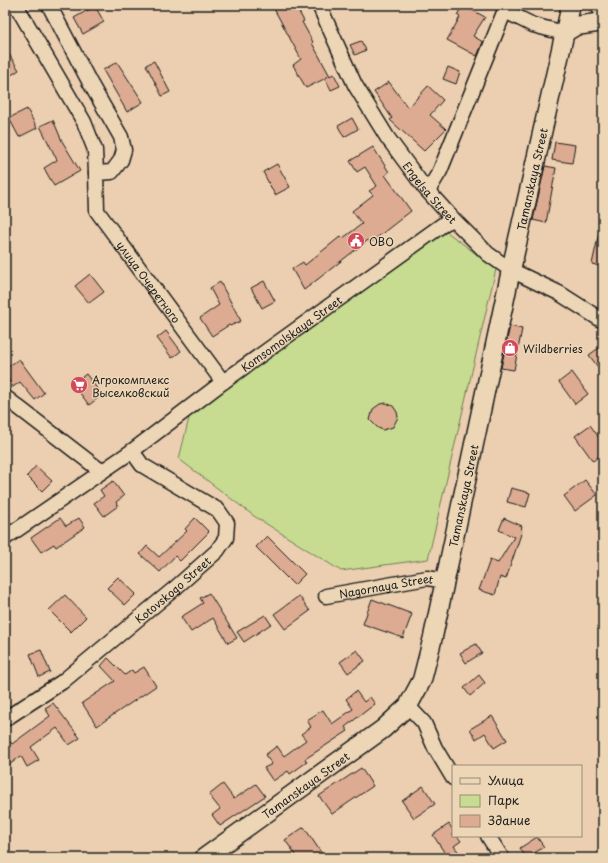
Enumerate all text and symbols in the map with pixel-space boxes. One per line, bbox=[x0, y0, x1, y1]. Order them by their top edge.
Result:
street label: Tamanskaya Street bbox=[512, 126, 552, 232]
street label: Engelsa Street bbox=[399, 158, 461, 227]
public building icon: ОВО bbox=[346, 231, 366, 251]
place label: ОВО bbox=[369, 233, 394, 250]
street label: улица Очеретного bbox=[113, 237, 185, 326]
street label: Komsomolskaya Street bbox=[237, 291, 346, 375]
shop icon: Wildberries bbox=[500, 338, 520, 358]
place label: Wildberries bbox=[523, 340, 583, 357]
place label: Агрокомплекс Выселковский bbox=[92, 371, 170, 401]
supermarket icon: Агрокомплекс Выселковский bbox=[69, 375, 89, 395]
street label: Tamanskaya Street bbox=[444, 442, 482, 549]
street label: Kotovskogo Street bbox=[131, 552, 215, 627]
street label: Nagornaya Street bbox=[338, 569, 435, 602]
street label: Tamanskaya Street bbox=[258, 747, 353, 822]
legend bbox=[452, 765, 582, 837]
text: Улица bbox=[488, 771, 524, 789]
text: Парк bbox=[488, 791, 520, 809]
text: Здание bbox=[488, 811, 530, 829]

